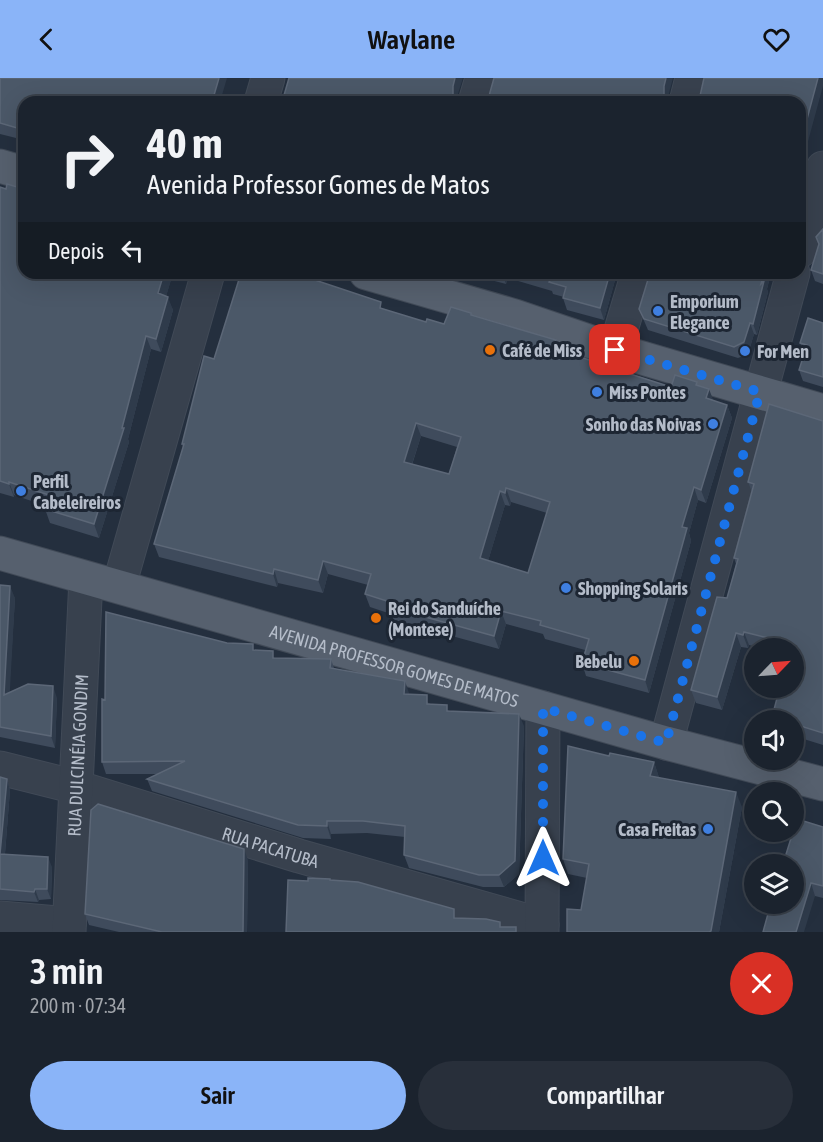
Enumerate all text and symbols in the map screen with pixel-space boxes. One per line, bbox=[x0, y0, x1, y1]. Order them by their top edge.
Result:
icon: back bbox=[30, 23, 63, 56]
icon: heart bbox=[760, 23, 793, 56]
text: Waylane bbox=[368, 24, 455, 55]
text: 40 m bbox=[147, 119, 222, 167]
icon: right bbox=[48, 120, 126, 198]
text: Avenida Professor Gomes de Matos bbox=[147, 169, 490, 200]
icon: left bbox=[116, 234, 149, 267]
text: Depois bbox=[48, 238, 104, 264]
place label: Emporium Elegance bbox=[670, 291, 739, 333]
marker: Emporium Elegance bbox=[651, 304, 665, 318]
pin bbox=[589, 324, 640, 375]
icon: arrive bbox=[598, 333, 631, 366]
place label: Café de Miss bbox=[502, 340, 583, 361]
place label: For Men bbox=[757, 341, 809, 362]
marker: Café de Miss bbox=[483, 343, 497, 357]
marker: For Men bbox=[738, 344, 752, 358]
place label: Miss Pontes bbox=[609, 382, 686, 403]
marker: Miss Pontes bbox=[590, 385, 604, 399]
place label: Sonho das Noivas bbox=[586, 414, 702, 435]
marker: Sonho das Noivas bbox=[706, 417, 720, 431]
place label: Perfil Cabeleireiros bbox=[33, 471, 121, 513]
marker: Perfil Cabeleireiros bbox=[14, 484, 28, 498]
place label: Shopping Solaris bbox=[578, 578, 688, 599]
marker: Shopping Solaris bbox=[559, 581, 573, 595]
place label: Rei do Sanduíche (Montese) bbox=[388, 598, 501, 640]
marker: Rei do Sanduíche (Montese) bbox=[369, 611, 383, 625]
street label: AVENIDA PROFESSOR GOMES DE MATOS bbox=[268, 620, 521, 711]
north arrow bbox=[744, 638, 804, 698]
map controls bbox=[744, 638, 804, 914]
place label: Bebelu bbox=[575, 651, 622, 672]
marker: Bebelu bbox=[627, 654, 641, 668]
street label: RUA DULCINÉIA GONDIM bbox=[63, 674, 92, 837]
button: sound bbox=[744, 710, 804, 770]
button: search bbox=[744, 782, 804, 842]
place label: Casa Freitas bbox=[618, 819, 697, 840]
street label: RUA PACATUBA bbox=[220, 822, 321, 872]
marker: Casa Freitas bbox=[701, 822, 715, 836]
position arrow bbox=[511, 826, 575, 890]
button: layers bbox=[744, 854, 804, 914]
text: 3 min bbox=[30, 950, 104, 992]
button: close bbox=[730, 952, 793, 1015]
text: 200 m · 07:34 bbox=[30, 994, 126, 1017]
button: Sair bbox=[30, 1061, 406, 1130]
button: Compartilhar bbox=[418, 1061, 793, 1130]

